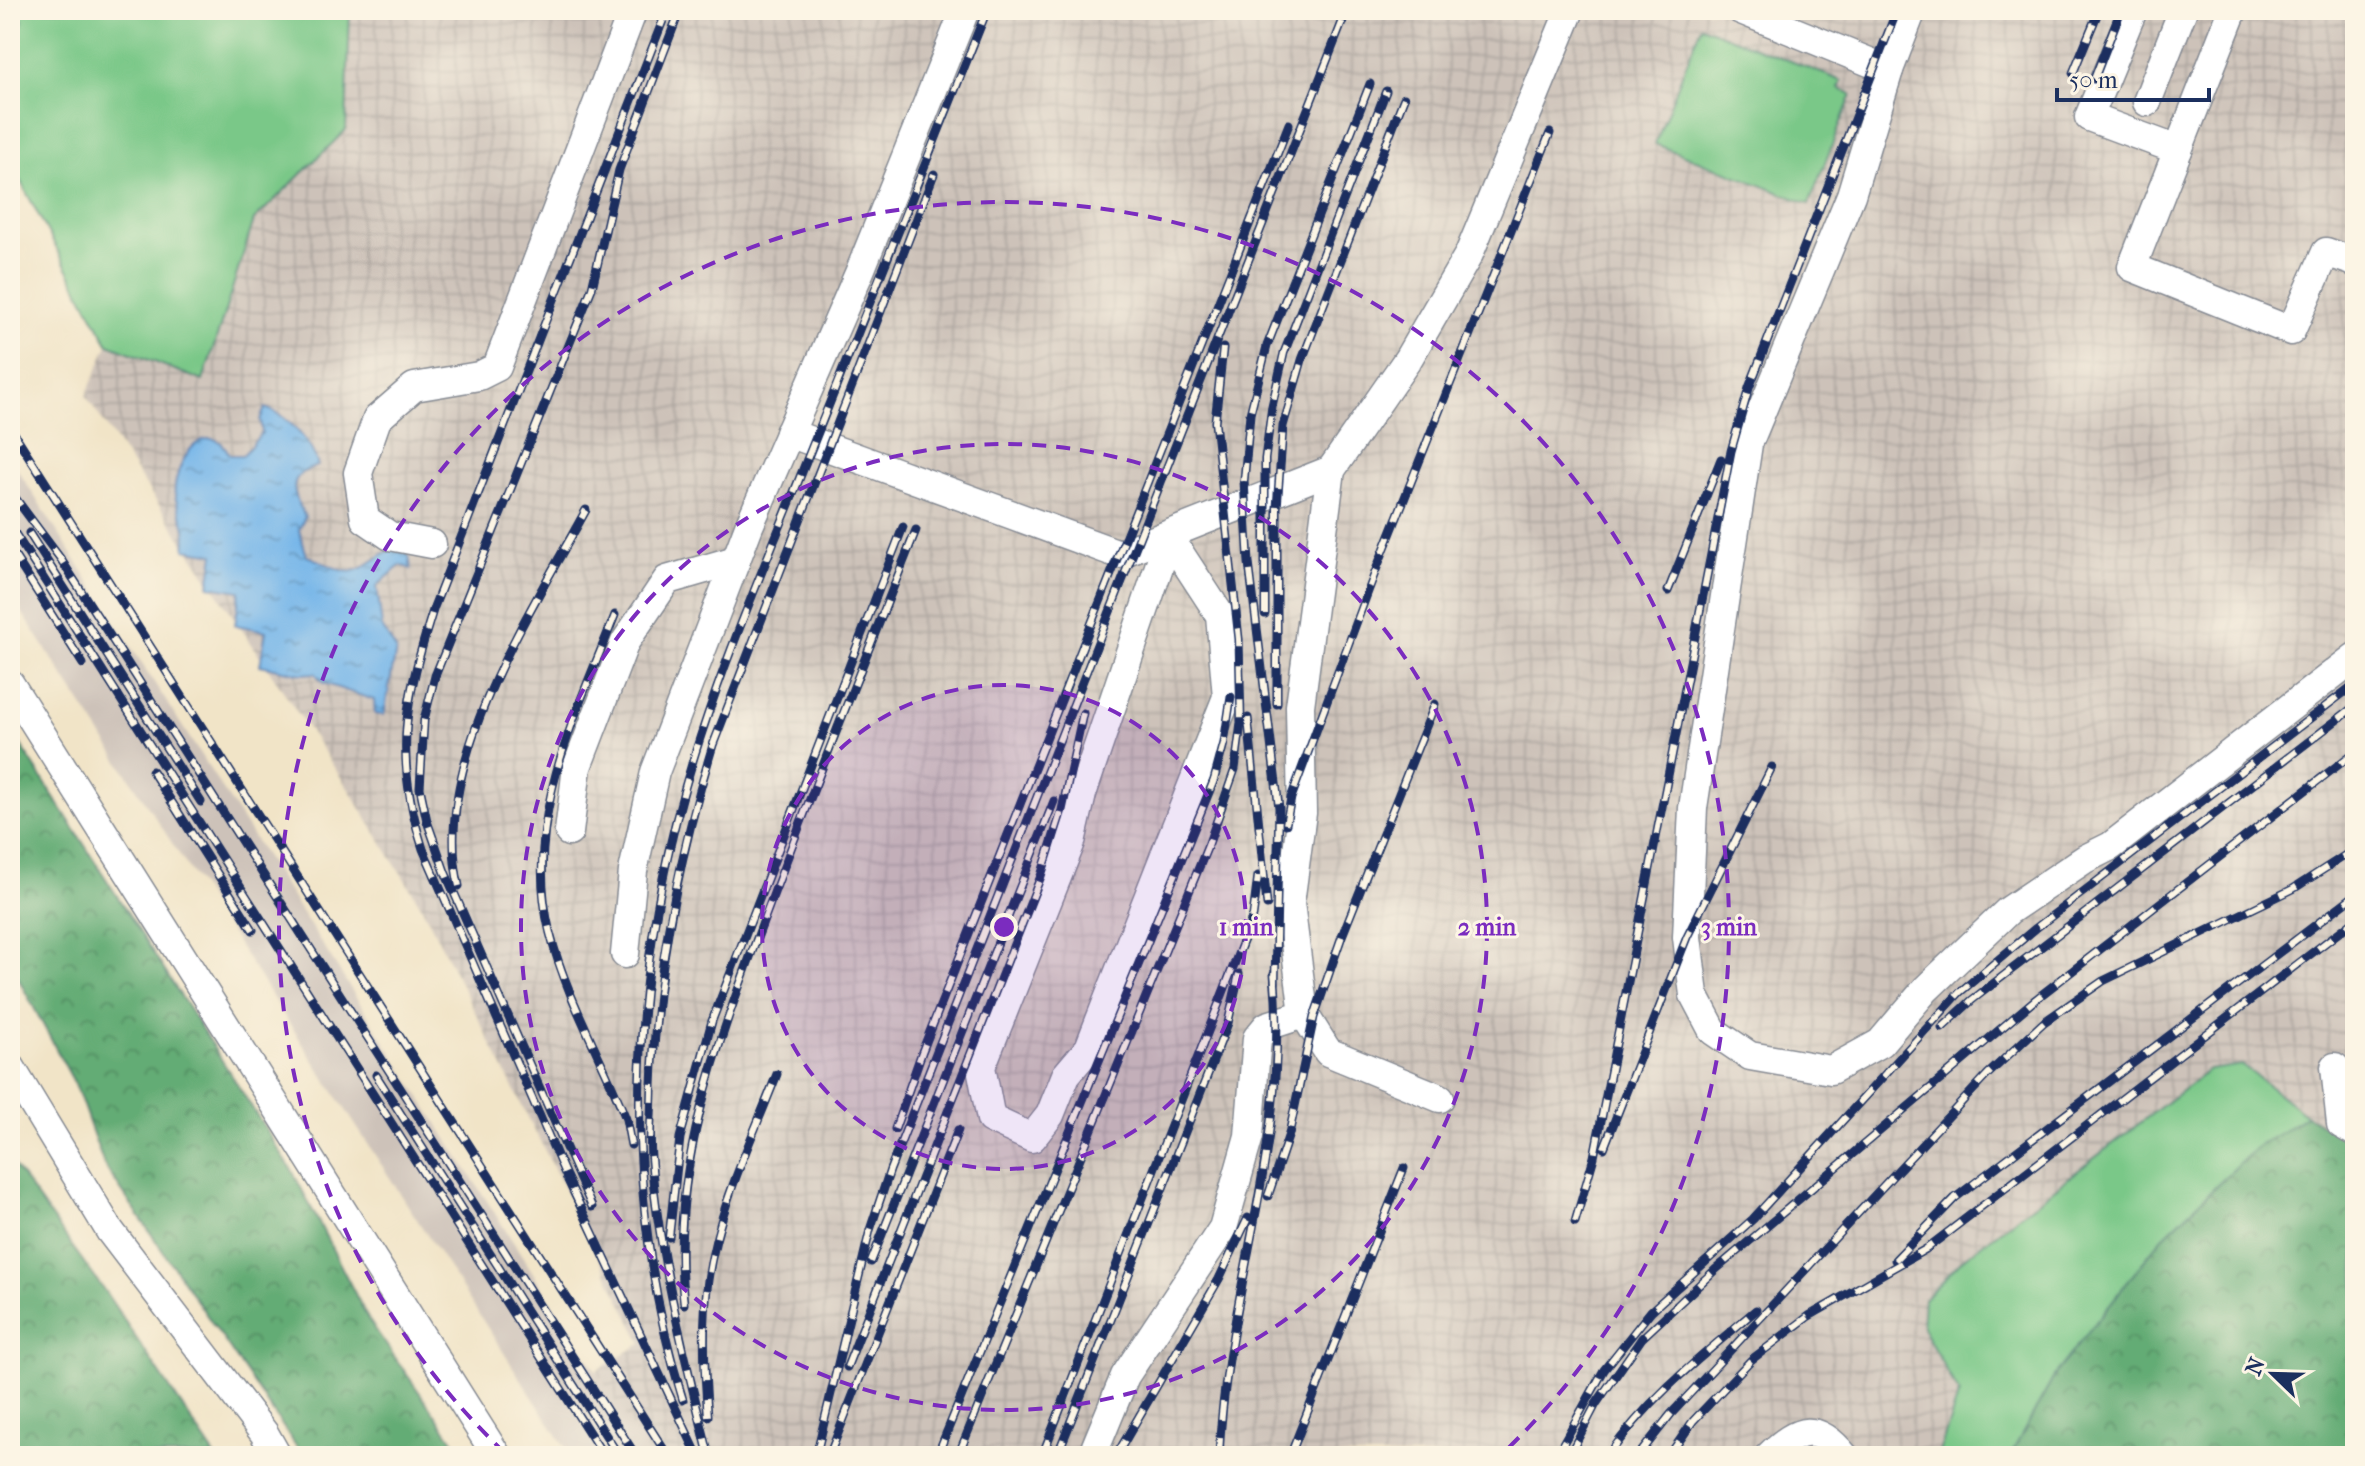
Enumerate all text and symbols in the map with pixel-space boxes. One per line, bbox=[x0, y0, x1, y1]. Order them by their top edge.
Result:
scale bar bbox=[2057, 52, 2209, 102]
text: 50 m bbox=[2069, 66, 2118, 94]
centre of rings bbox=[990, 913, 1018, 941]
text: 1 min bbox=[1219, 913, 1274, 941]
text: 2 min bbox=[1458, 913, 1517, 941]
text: 3 min bbox=[1701, 913, 1758, 941]
north arrow bbox=[2233, 1334, 2313, 1414]
text: N bbox=[2240, 1354, 2271, 1379]

